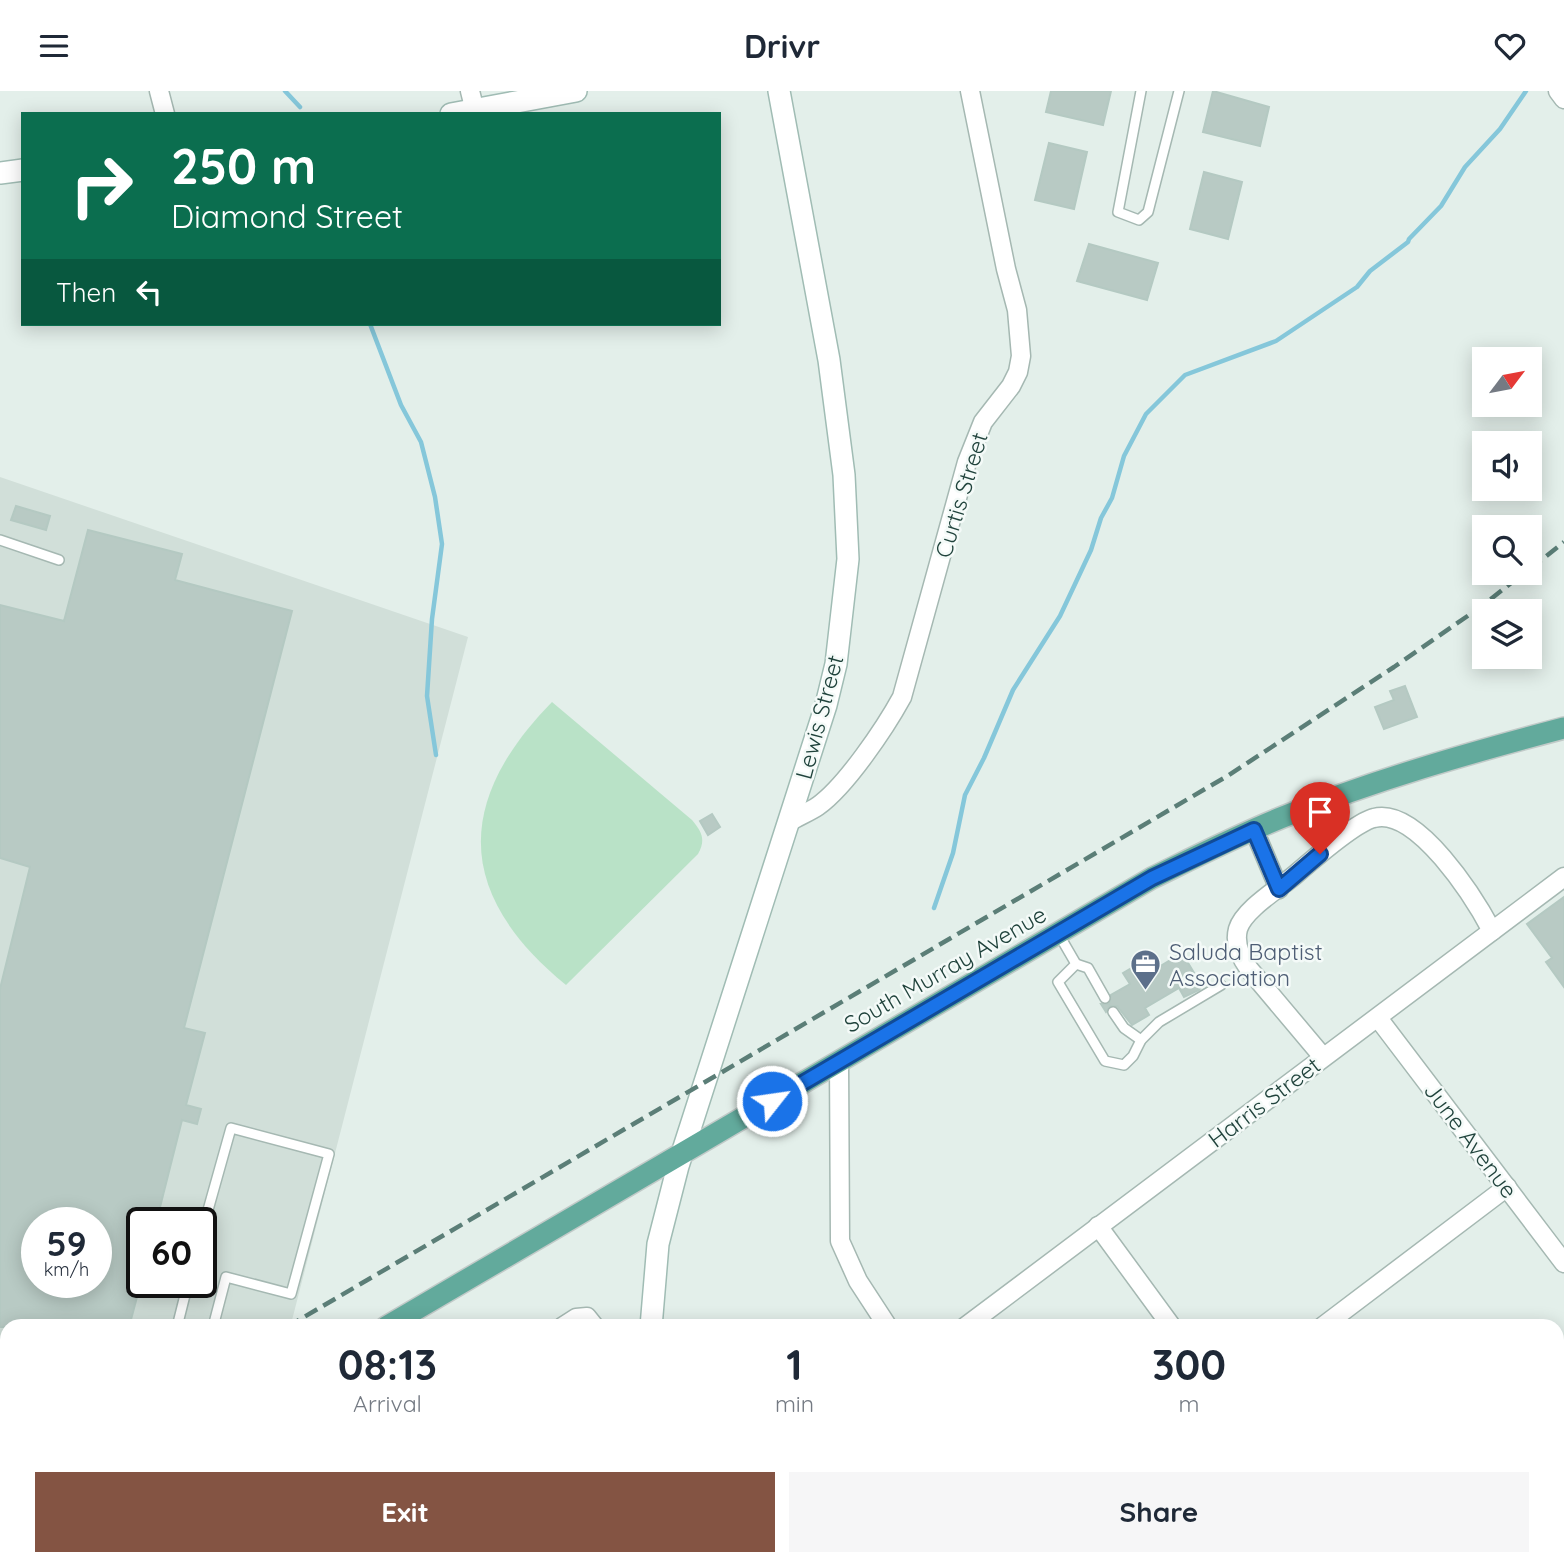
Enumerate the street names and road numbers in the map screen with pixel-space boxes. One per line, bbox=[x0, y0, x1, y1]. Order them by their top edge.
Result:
street label: Curtis Street bbox=[928, 429, 994, 561]
street label: Lewis Street bbox=[789, 652, 850, 782]
street label: South Murray Avenue bbox=[839, 899, 1051, 1039]
street label: Harris Street bbox=[1202, 1050, 1326, 1154]
street label: June Avenue bbox=[1418, 1076, 1524, 1204]

